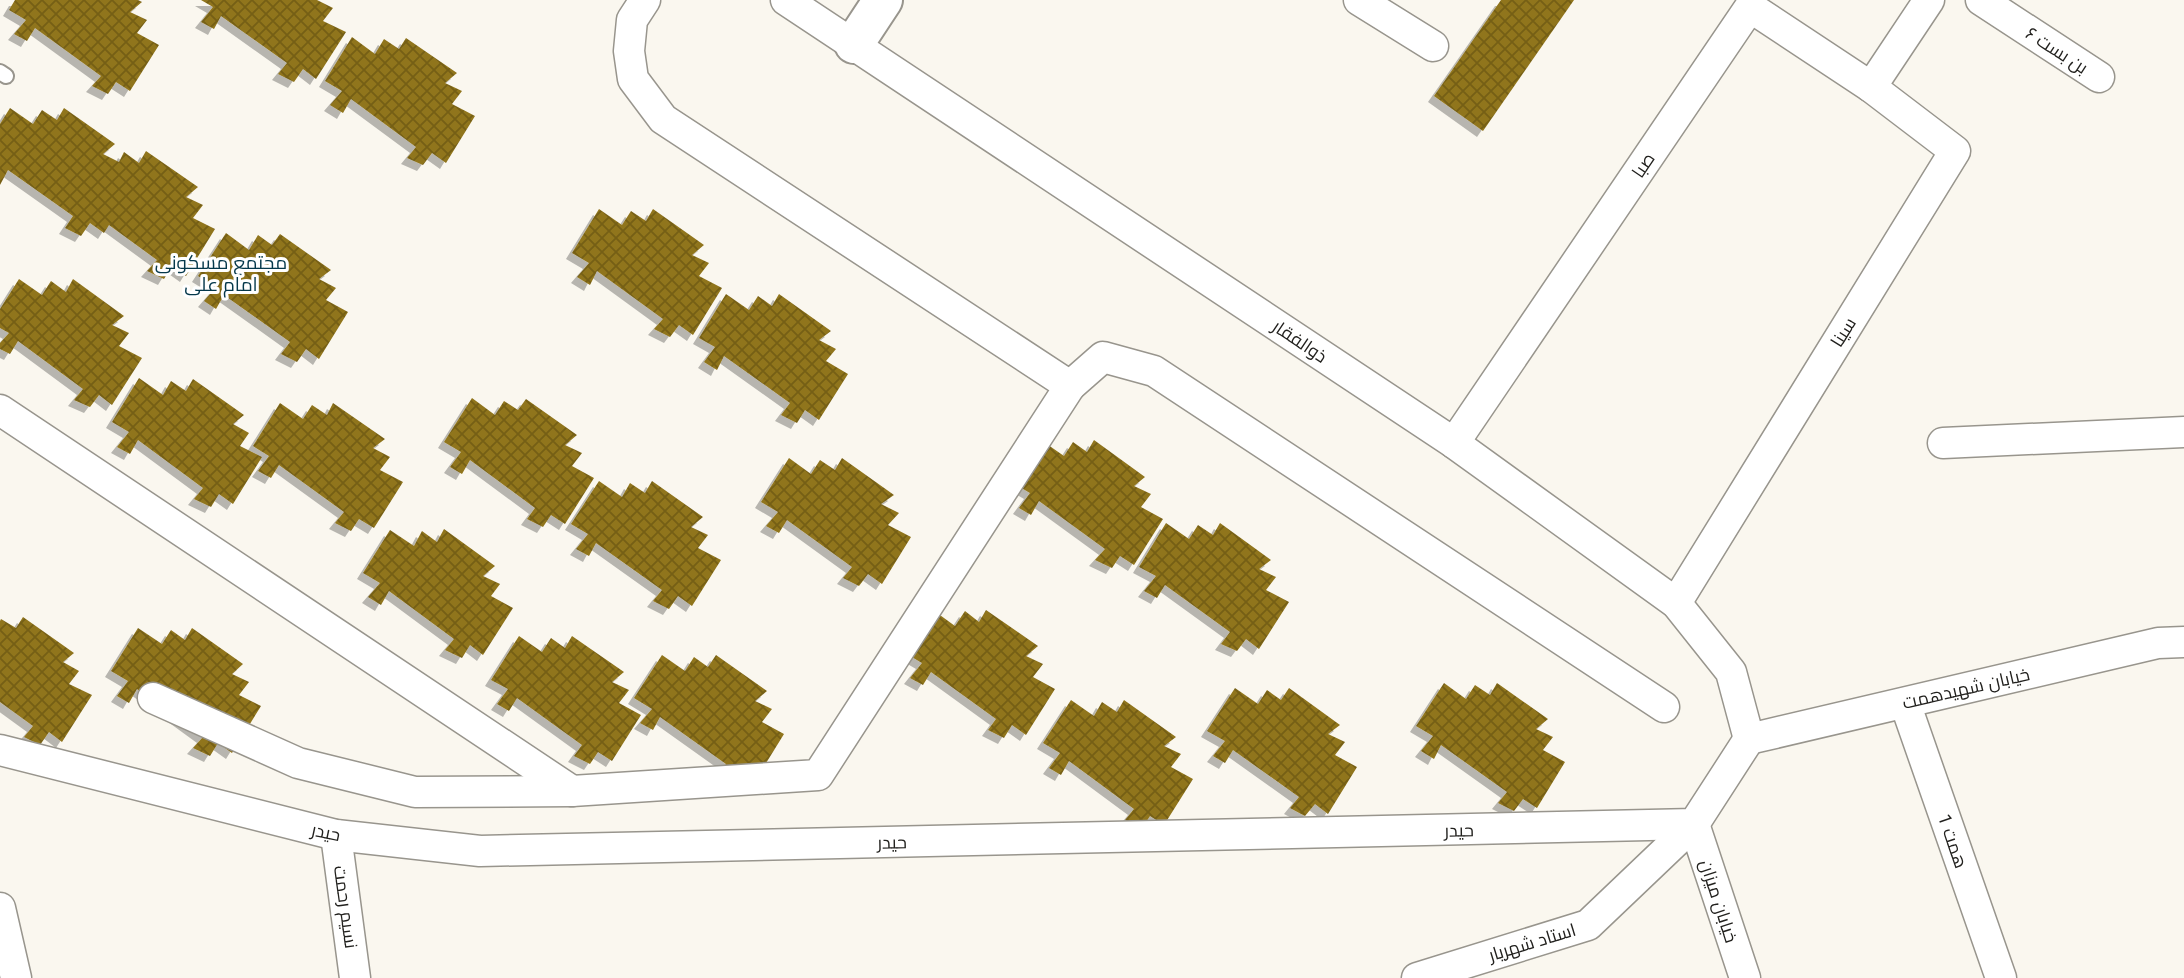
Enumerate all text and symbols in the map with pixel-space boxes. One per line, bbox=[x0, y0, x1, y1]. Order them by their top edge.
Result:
street label: بن بست ۶ bbox=[2021, 22, 2092, 79]
street label: صبا bbox=[1627, 149, 1659, 181]
district label: مجتمع مسکونی امام علی bbox=[155, 251, 287, 298]
street label: سینا bbox=[1826, 313, 1860, 351]
street label: ذوالفقار bbox=[1267, 315, 1331, 368]
street label: خیابان شهیدهمت bbox=[1900, 663, 2032, 714]
street label: همت 1 bbox=[1934, 811, 1972, 871]
street label: حیدر bbox=[308, 818, 343, 846]
street label: حیدر bbox=[1443, 819, 1474, 842]
street label: حیدر bbox=[876, 831, 907, 854]
street label: خیابان میزان bbox=[1695, 857, 1742, 946]
street label: نسیم رحمت bbox=[328, 864, 362, 950]
street label: استاد شهریار bbox=[1485, 919, 1579, 967]

